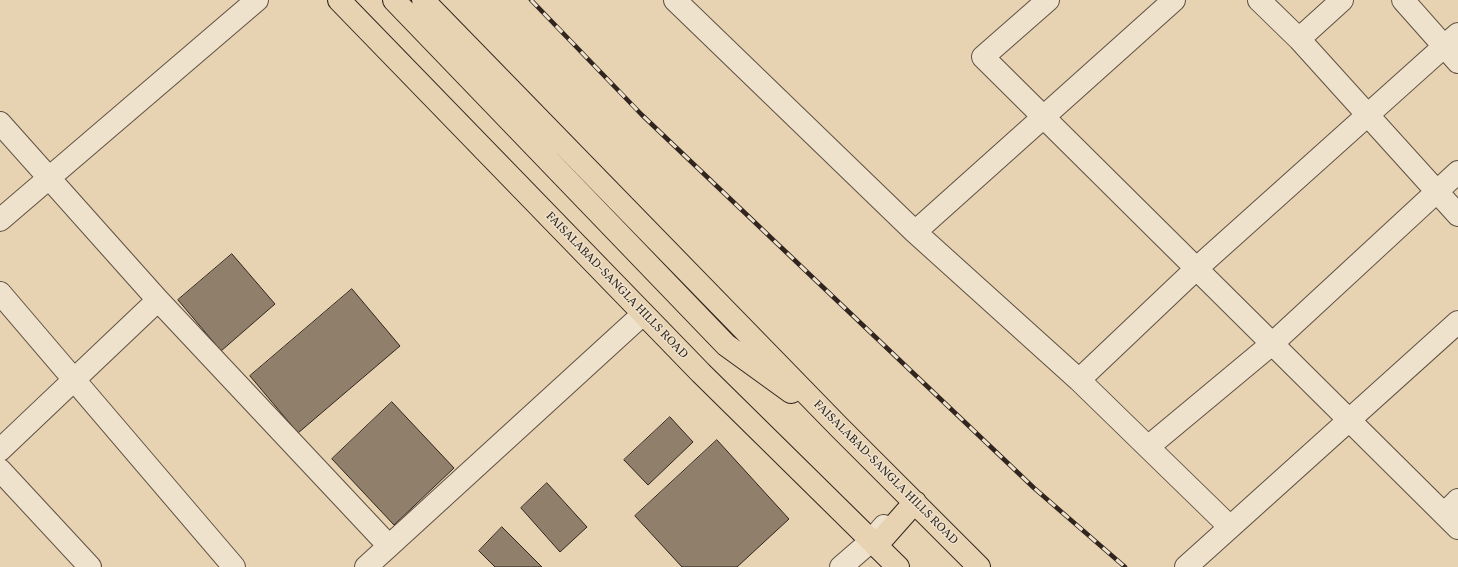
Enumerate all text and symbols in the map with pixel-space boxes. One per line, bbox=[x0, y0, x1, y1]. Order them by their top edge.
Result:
street label: FAISALABAD-SANGLA HILLS ROAD bbox=[542, 210, 690, 362]
street label: FAISALABAD-SANGLA HILLS ROAD bbox=[810, 398, 960, 548]

